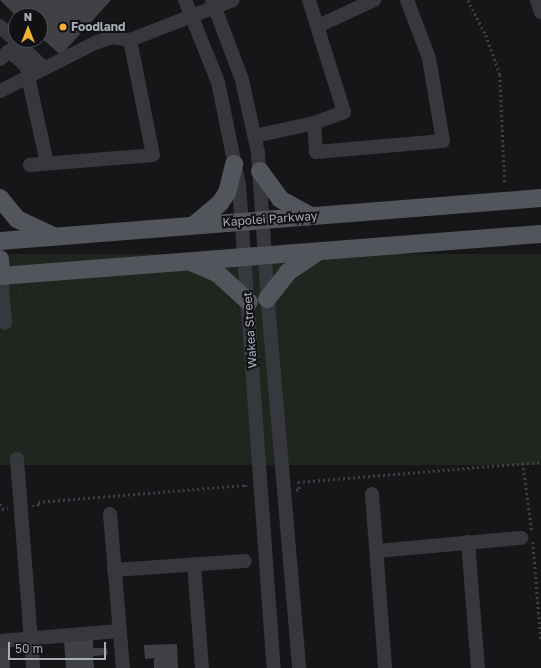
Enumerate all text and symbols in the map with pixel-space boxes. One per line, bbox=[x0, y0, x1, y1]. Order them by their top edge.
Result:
north arrow bbox=[8, 8, 48, 48]
text: N bbox=[24, 10, 32, 23]
place label: Foodland bbox=[71, 20, 125, 34]
marker: Foodland bbox=[58, 22, 68, 32]
street label: Kapolei Parkway bbox=[222, 208, 318, 230]
street label: Wakea Street bbox=[240, 291, 260, 369]
scale bar bbox=[10, 634, 108, 660]
text: 50 m bbox=[15, 641, 43, 656]

